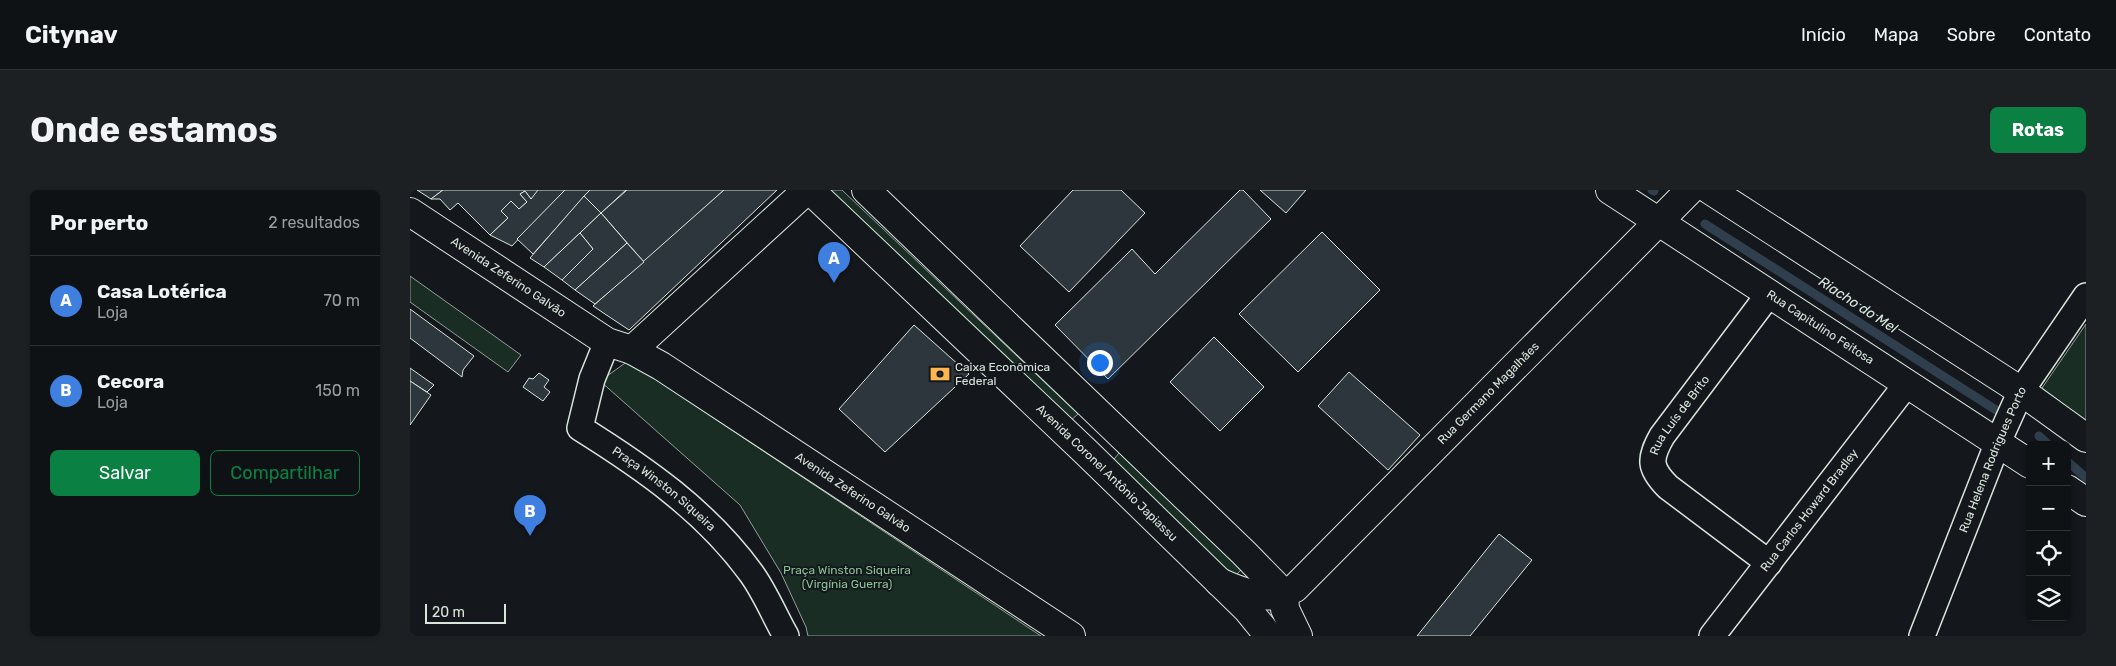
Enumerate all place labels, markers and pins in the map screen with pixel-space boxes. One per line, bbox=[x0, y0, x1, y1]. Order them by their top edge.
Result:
pin: A bbox=[818, 242, 850, 283]
place label: Caixa Econômica Federal bbox=[955, 360, 1050, 388]
bank icon: Caixa Econômica Federal bbox=[929, 363, 951, 385]
pin: B bbox=[514, 495, 546, 536]

